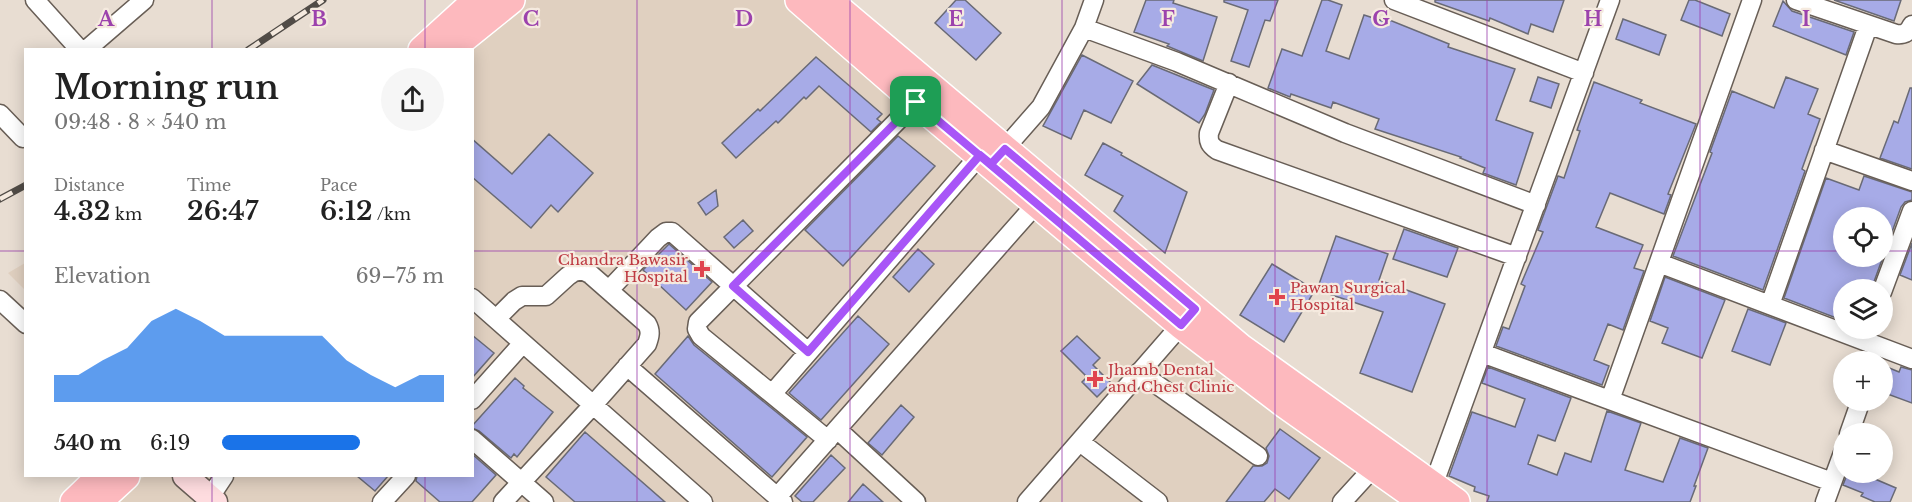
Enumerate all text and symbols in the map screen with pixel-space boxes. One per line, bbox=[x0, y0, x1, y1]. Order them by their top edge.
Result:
text: A bbox=[97, 7, 115, 31]
text: B bbox=[311, 7, 327, 31]
text: C bbox=[523, 7, 539, 31]
text: D bbox=[735, 7, 753, 31]
text: E bbox=[948, 7, 964, 31]
text: F bbox=[1161, 7, 1175, 31]
text: G bbox=[1372, 7, 1390, 31]
text: H bbox=[1584, 7, 1603, 31]
text: I bbox=[1802, 7, 1810, 31]
text: Morning run bbox=[54, 67, 279, 108]
button: share bbox=[381, 68, 444, 131]
pin bbox=[890, 76, 941, 127]
icon: arrive bbox=[899, 85, 932, 118]
text: 09:48 · 8 × 540 m bbox=[54, 110, 226, 134]
text: Distance bbox=[54, 175, 125, 195]
text: Time bbox=[187, 175, 231, 195]
text: Pace bbox=[320, 175, 357, 195]
text: 4.32 bbox=[54, 195, 110, 227]
text: 26:47 bbox=[187, 195, 258, 227]
text: 6:12 bbox=[320, 195, 373, 227]
text: km bbox=[110, 204, 142, 224]
text: /km bbox=[373, 204, 411, 224]
map controls bbox=[1833, 207, 1893, 483]
button: locate bbox=[1833, 207, 1893, 267]
place label: Chandra Bawasir Hospital bbox=[558, 250, 689, 286]
marker: Chandra Bawasir Hospital bbox=[693, 260, 711, 278]
text: Elevation bbox=[54, 264, 151, 288]
text: 69–75 m bbox=[356, 264, 444, 288]
place label: Pawan Surgical Hospital bbox=[1290, 278, 1406, 314]
button: layers bbox=[1833, 279, 1893, 339]
marker: Pawan Surgical Hospital bbox=[1268, 288, 1286, 306]
button: + bbox=[1833, 351, 1893, 411]
place label: Jhamb Dental and Chest Clinic bbox=[1106, 360, 1234, 396]
marker: Jhamb Dental and Chest Clinic bbox=[1086, 370, 1104, 388]
button: − bbox=[1833, 423, 1893, 483]
text: 540 m bbox=[54, 431, 122, 455]
text: 6:19 bbox=[150, 431, 190, 455]

